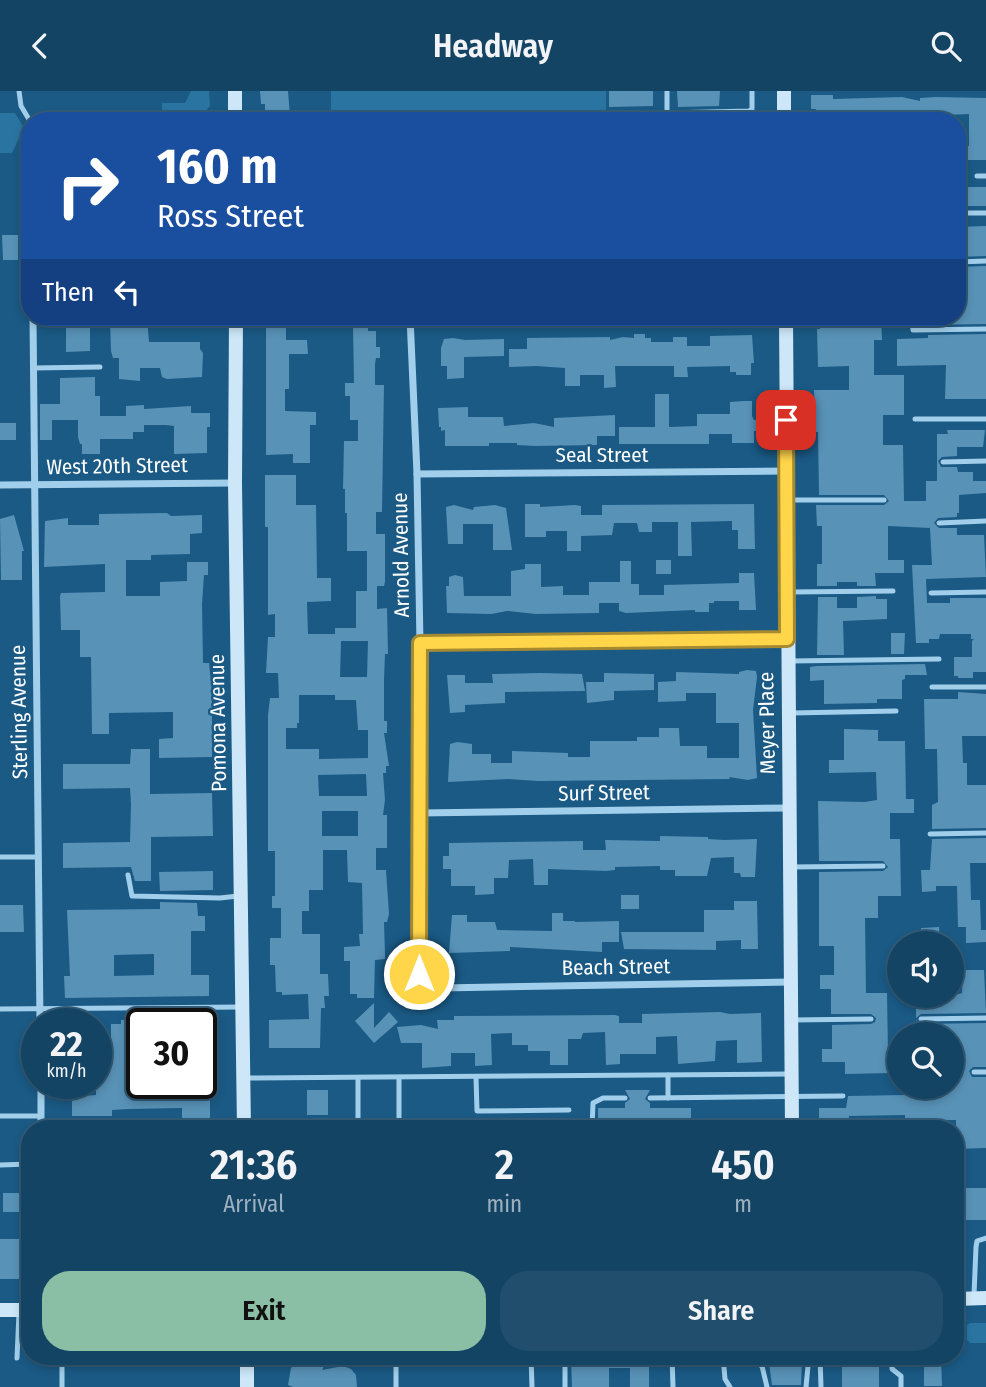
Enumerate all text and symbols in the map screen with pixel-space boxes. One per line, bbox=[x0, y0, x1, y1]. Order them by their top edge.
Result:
icon: back bbox=[21, 27, 59, 65]
text: Headway bbox=[433, 27, 553, 65]
icon: search bbox=[927, 27, 965, 65]
text: 160 m bbox=[157, 137, 278, 196]
icon: right bbox=[42, 140, 133, 231]
text: Ross Street bbox=[157, 197, 304, 235]
icon: left bbox=[108, 273, 146, 311]
text: Then bbox=[42, 277, 94, 308]
pin bbox=[756, 390, 816, 450]
icon: arrive bbox=[767, 401, 805, 439]
street label: Seal Street bbox=[556, 442, 649, 468]
street label: West 20th Street bbox=[46, 452, 188, 480]
street label: Arnold Avenue bbox=[387, 492, 415, 618]
street label: Sterling Avenue bbox=[5, 645, 33, 779]
street label: Pomona Avenue bbox=[204, 654, 232, 792]
street label: Meyer Place bbox=[753, 671, 781, 775]
street label: Surf Street bbox=[558, 779, 650, 807]
map controls bbox=[887, 931, 964, 1099]
button: sound bbox=[887, 931, 964, 1008]
position arrow bbox=[382, 937, 456, 1011]
street label: Beach Street bbox=[561, 953, 671, 981]
speed limit sign: 30 bbox=[126, 1008, 217, 1099]
button: search bbox=[887, 1022, 964, 1099]
text: 22 bbox=[50, 1023, 83, 1065]
text: km/h bbox=[46, 1060, 87, 1082]
text: 21:36 bbox=[210, 1140, 297, 1190]
text: 2 bbox=[495, 1140, 514, 1190]
text: 450 bbox=[711, 1140, 775, 1190]
text: Arrival bbox=[223, 1190, 284, 1218]
text: min bbox=[486, 1190, 522, 1218]
text: m bbox=[734, 1190, 752, 1218]
button: Exit bbox=[42, 1271, 486, 1351]
button: Share bbox=[500, 1271, 943, 1351]

